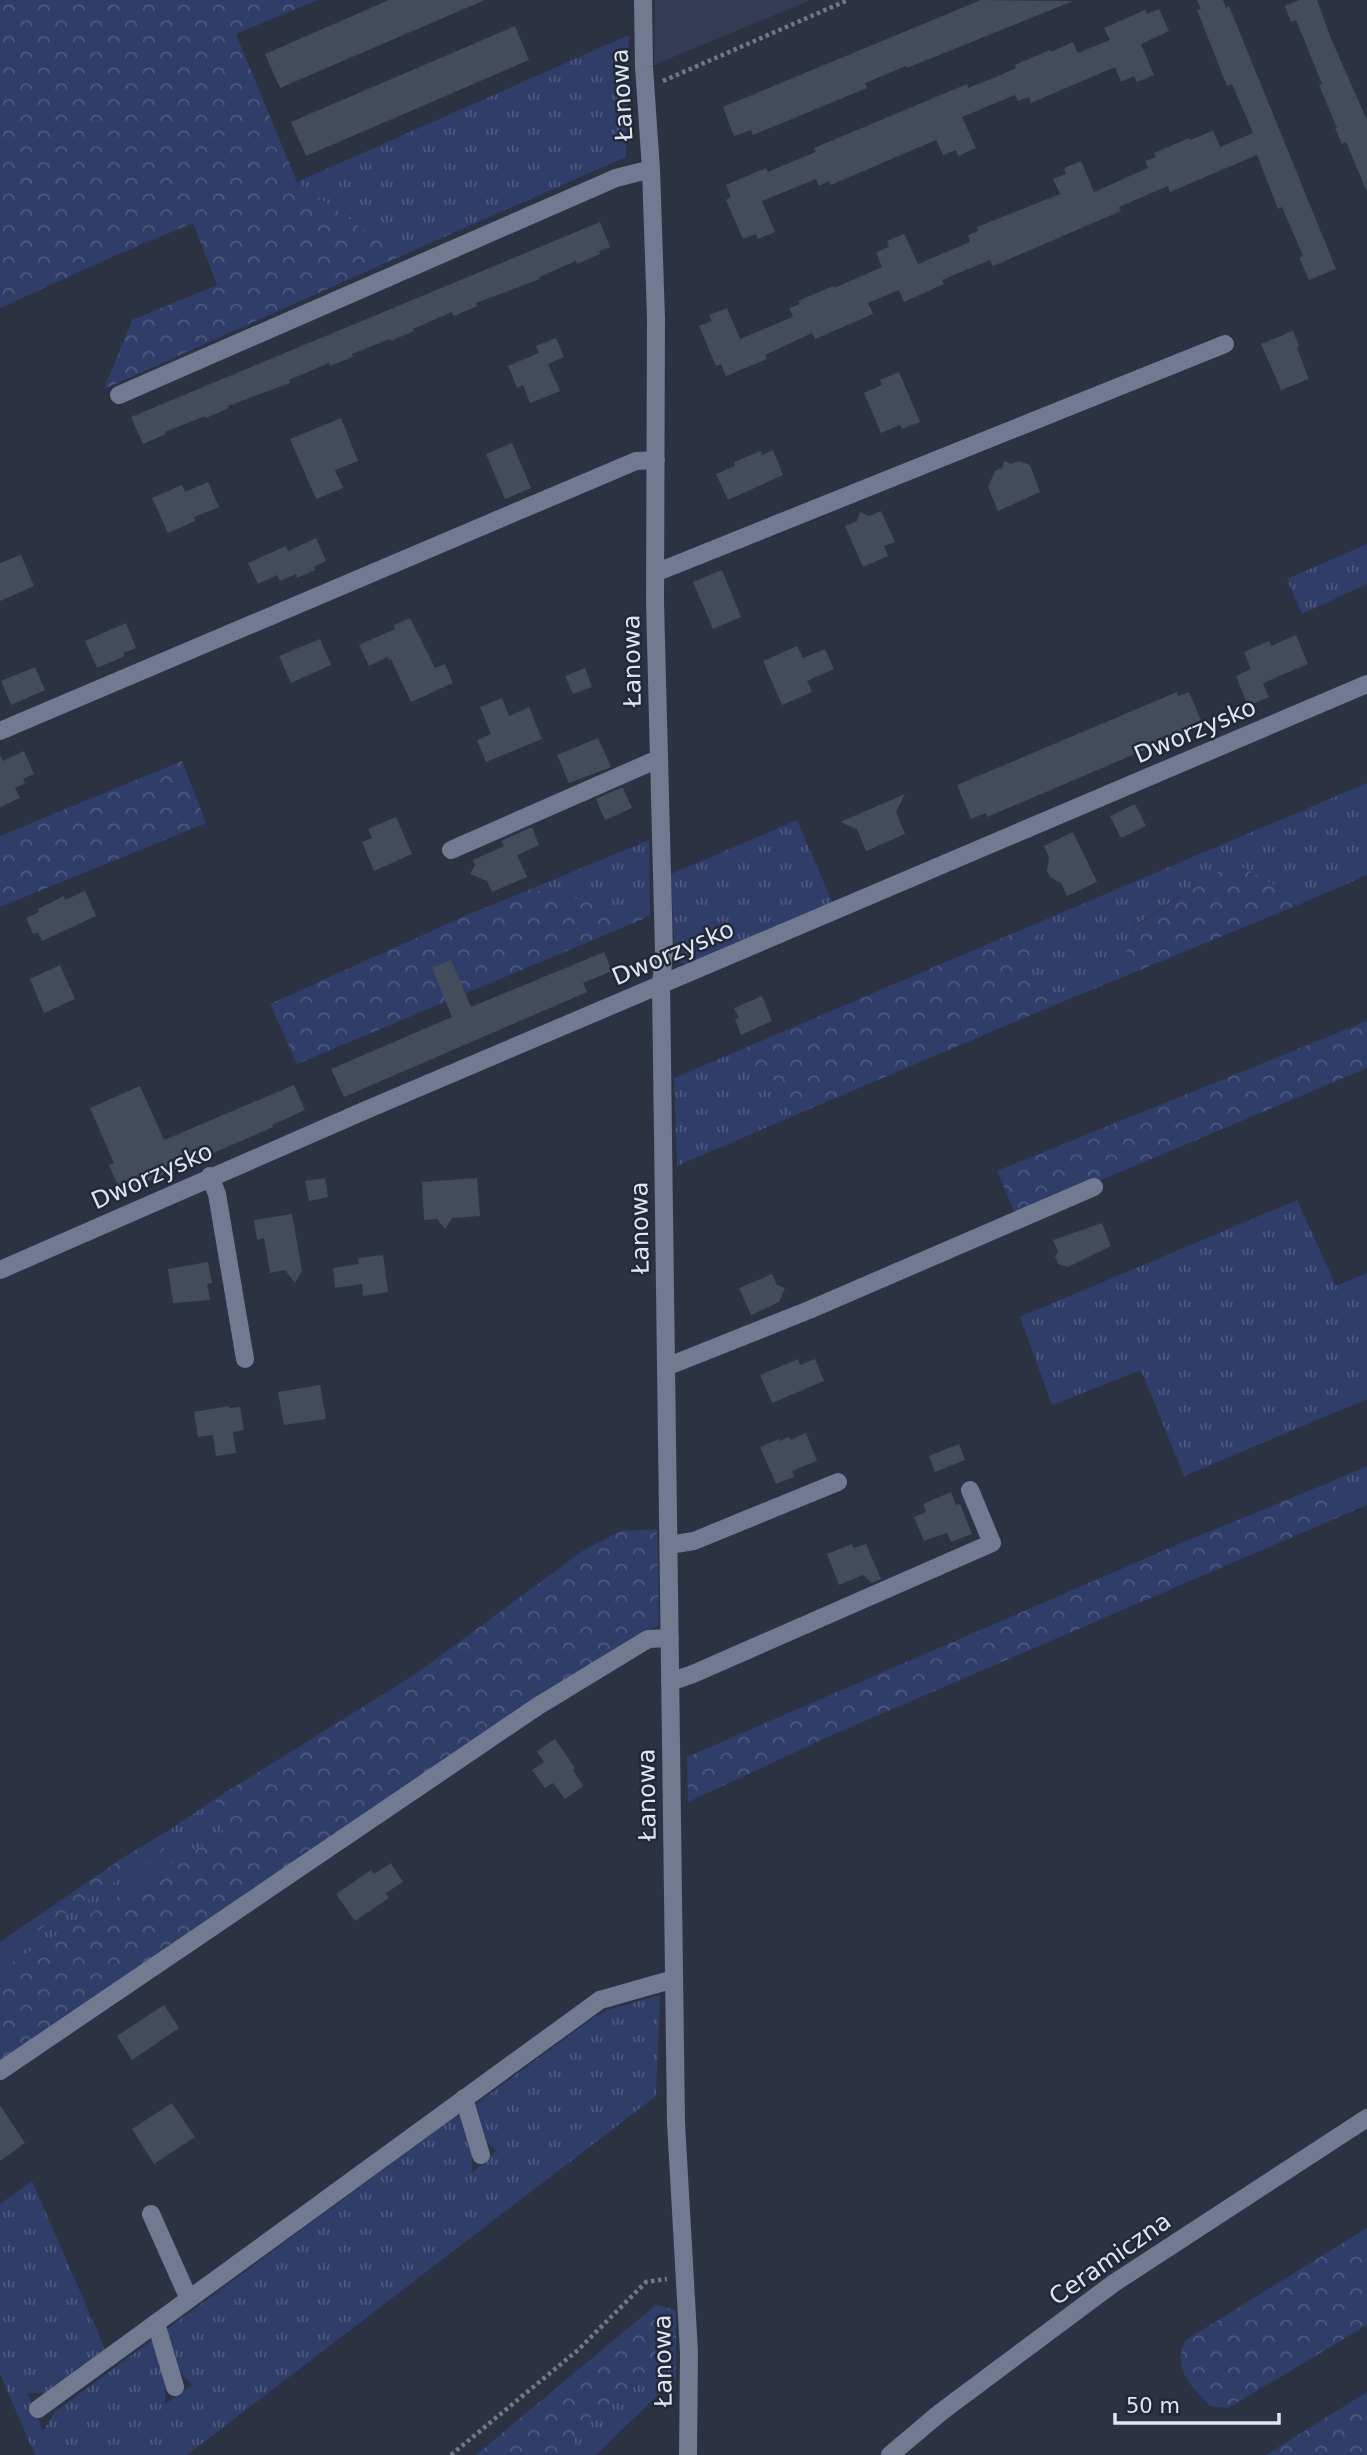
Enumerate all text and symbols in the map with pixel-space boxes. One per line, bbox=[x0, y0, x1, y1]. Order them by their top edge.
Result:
street label: Łanowa bbox=[606, 48, 638, 143]
street label: Łanowa bbox=[617, 615, 647, 708]
street label: Dworzysko bbox=[1130, 693, 1260, 769]
street label: Dworzysko bbox=[608, 915, 738, 991]
street label: Dworzysko bbox=[87, 1137, 217, 1215]
street label: Łanowa bbox=[625, 1182, 655, 1275]
street label: Łanowa bbox=[632, 1749, 662, 1842]
street label: Ceramiczna bbox=[1044, 2207, 1176, 2311]
street label: Łanowa bbox=[648, 2315, 678, 2408]
scale bar bbox=[1115, 2382, 1280, 2426]
text: 50 m bbox=[1126, 2394, 1180, 2418]

